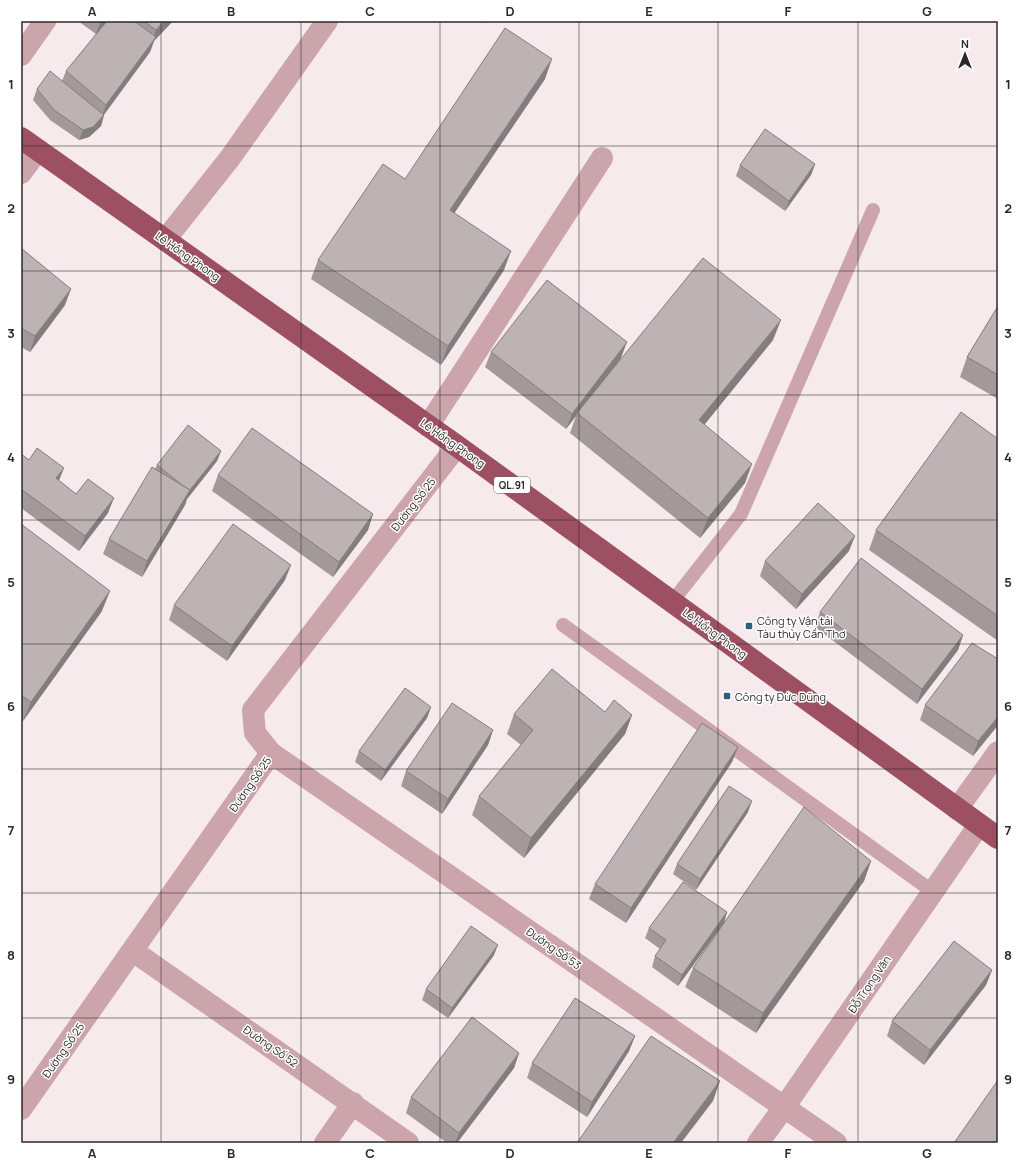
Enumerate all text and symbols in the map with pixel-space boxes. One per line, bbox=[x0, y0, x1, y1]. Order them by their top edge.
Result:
text: A bbox=[88, 2, 97, 20]
text: B bbox=[227, 2, 235, 20]
text: C bbox=[365, 2, 375, 20]
text: D bbox=[505, 2, 515, 20]
text: E bbox=[645, 2, 653, 20]
text: F bbox=[785, 2, 792, 20]
text: G bbox=[922, 2, 932, 20]
north arrow bbox=[945, 34, 985, 74]
text: N bbox=[961, 36, 969, 51]
text: 1 bbox=[8, 75, 14, 93]
text: 1 bbox=[1005, 75, 1011, 93]
text: 2 bbox=[7, 199, 15, 217]
text: 2 bbox=[1004, 199, 1012, 217]
street label: Lê Hồng Phong bbox=[152, 228, 224, 284]
text: 3 bbox=[7, 324, 15, 342]
text: 3 bbox=[1004, 324, 1012, 342]
street label: Lê Hồng Phong bbox=[417, 415, 489, 471]
text: 4 bbox=[7, 448, 15, 466]
text: 4 bbox=[1004, 448, 1012, 466]
street label: Đường Số 25 bbox=[387, 474, 439, 534]
road number: QL.91 bbox=[494, 477, 530, 493]
text: 5 bbox=[7, 573, 15, 591]
text: 5 bbox=[1004, 573, 1012, 591]
street label: Lê Hồng Phong bbox=[680, 605, 750, 661]
place label: Công ty Vận tải Tàu thủy Cần Thơ bbox=[757, 613, 846, 641]
marker: Công ty Vận tải Tàu thủy Cần Thơ bbox=[744, 621, 754, 631]
place label: Công ty Đức Dũng bbox=[735, 689, 826, 704]
marker: Công ty Đức Dũng bbox=[722, 691, 732, 701]
text: 6 bbox=[7, 697, 15, 715]
text: 6 bbox=[1004, 697, 1012, 715]
street label: Đường Số 25 bbox=[226, 754, 274, 814]
text: 7 bbox=[8, 821, 15, 839]
text: 7 bbox=[1005, 821, 1012, 839]
street label: Đường Số 53 bbox=[524, 924, 584, 972]
text: 8 bbox=[7, 946, 15, 964]
text: 8 bbox=[1004, 946, 1012, 964]
street label: Đỗ Trọng Văn bbox=[844, 952, 894, 1016]
street label: Đường Số 25 bbox=[39, 1020, 87, 1080]
street label: Đường Số 52 bbox=[241, 1022, 301, 1070]
text: 9 bbox=[7, 1070, 15, 1088]
text: 9 bbox=[1004, 1070, 1012, 1088]
text: A bbox=[88, 1144, 97, 1162]
text: B bbox=[227, 1144, 235, 1162]
text: C bbox=[365, 1144, 375, 1162]
text: D bbox=[505, 1144, 515, 1162]
text: E bbox=[645, 1144, 653, 1162]
text: F bbox=[785, 1144, 792, 1162]
text: G bbox=[922, 1144, 932, 1162]

